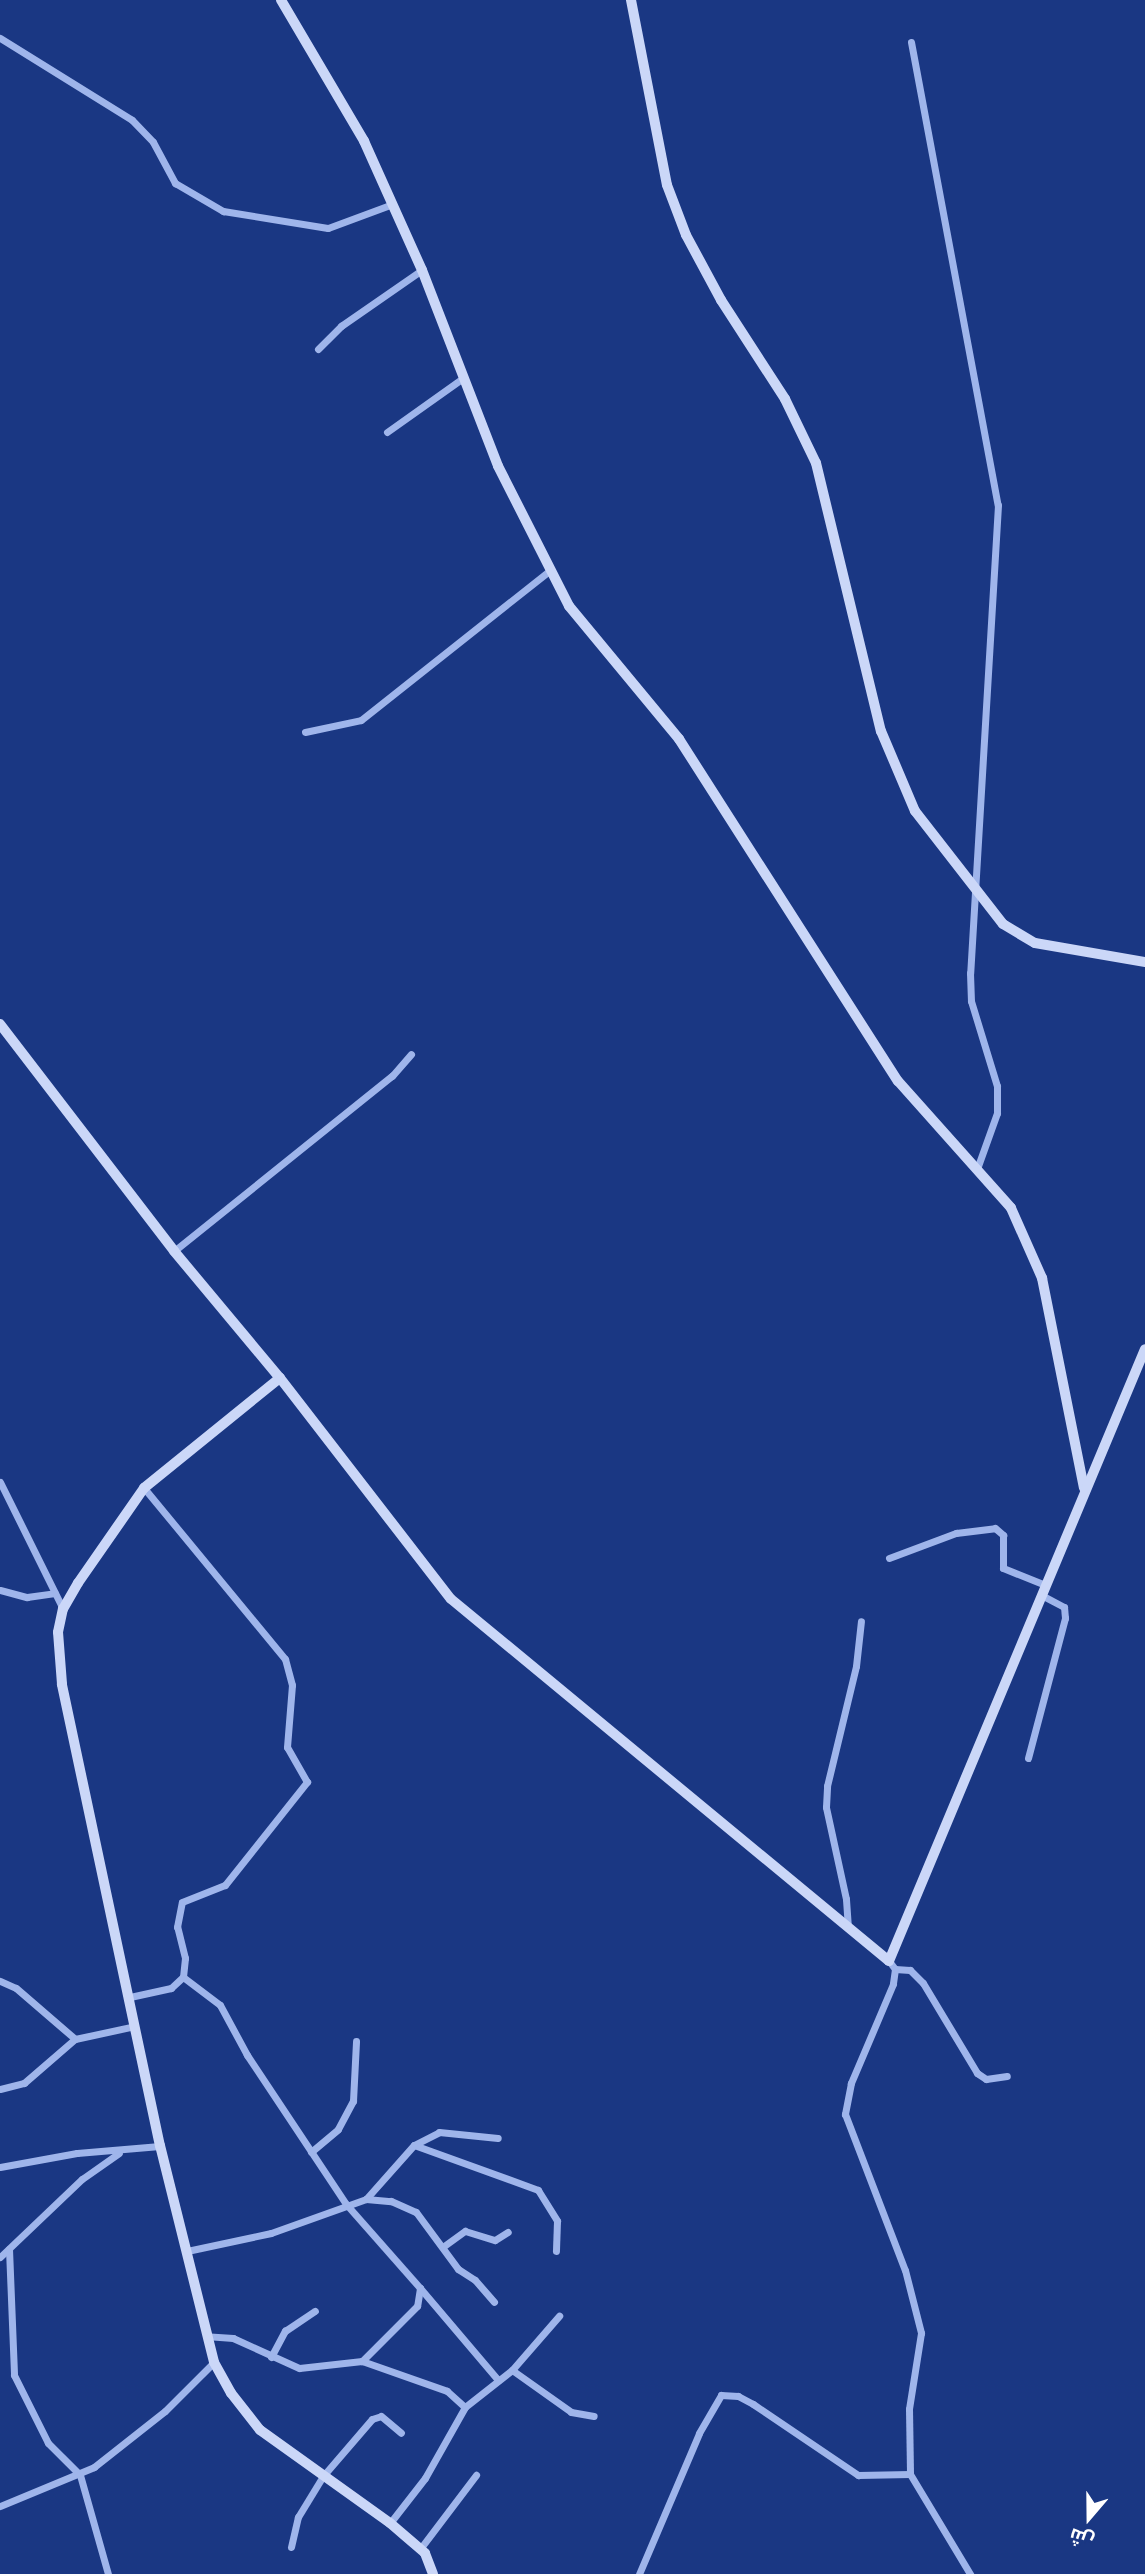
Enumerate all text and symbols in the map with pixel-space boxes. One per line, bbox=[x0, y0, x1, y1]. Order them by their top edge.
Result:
north arrow bbox=[1054, 2483, 1124, 2553]
text: ش bbox=[1067, 2524, 1097, 2552]

